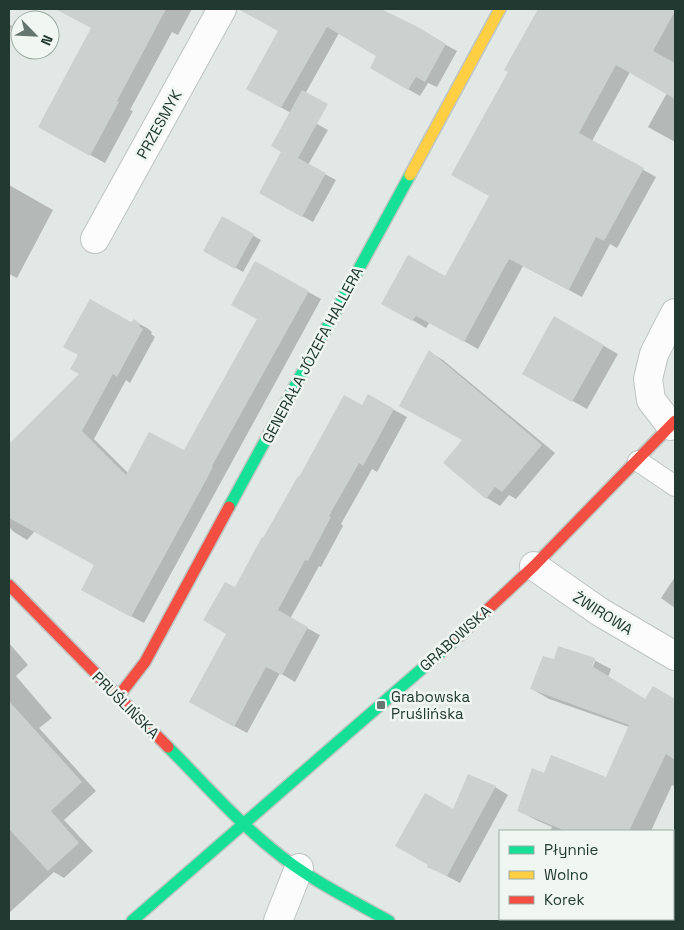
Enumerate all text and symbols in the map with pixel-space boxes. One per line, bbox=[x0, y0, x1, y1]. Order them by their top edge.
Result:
north arrow bbox=[10, 10, 60, 60]
text: N bbox=[37, 32, 57, 48]
street label: PRZESMYK bbox=[132, 86, 186, 162]
street label: GENERAŁA JÓZEFA HALLERA bbox=[257, 263, 367, 446]
street label: ŻWIROWA bbox=[570, 587, 637, 639]
street label: GRABOWSKA bbox=[415, 601, 495, 675]
street label: PRUŚLIŃSKA bbox=[88, 667, 164, 743]
place label: Grabowska Pruślińska bbox=[391, 687, 470, 723]
marker: Grabowska Pruślińska bbox=[375, 699, 387, 711]
legend bbox=[499, 830, 674, 920]
text: Płynnie bbox=[544, 840, 598, 859]
text: Wolno bbox=[544, 865, 588, 884]
text: Korek bbox=[544, 890, 584, 909]

